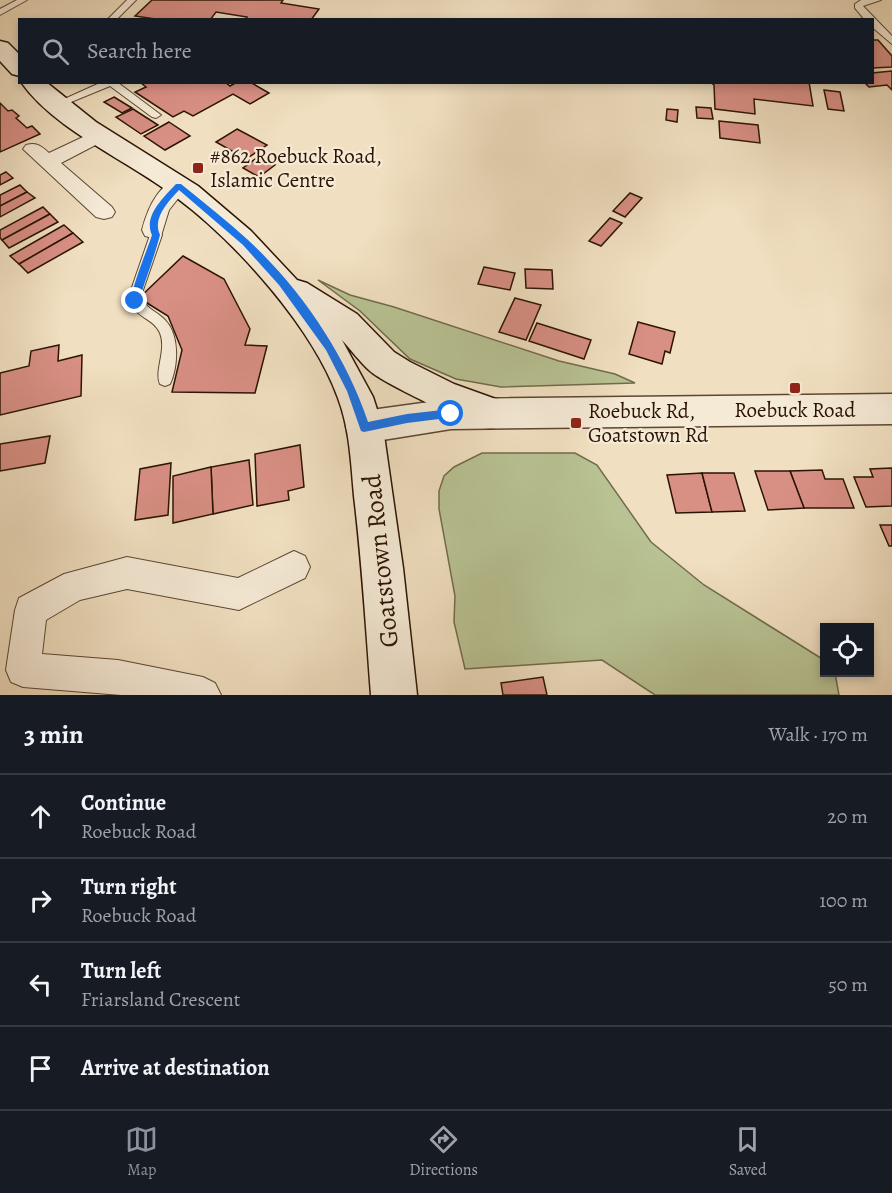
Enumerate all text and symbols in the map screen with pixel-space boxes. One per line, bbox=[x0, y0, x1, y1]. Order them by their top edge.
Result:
search box bbox=[18, 18, 874, 84]
icon: search bbox=[39, 35, 72, 68]
text: Search here bbox=[87, 36, 192, 66]
place label: #862 Roebuck Road, Islamic Centre bbox=[210, 142, 382, 194]
marker: #862 Roebuck Road, Islamic Centre bbox=[191, 161, 205, 175]
route end bbox=[121, 287, 147, 313]
marker: Roebuck Road bbox=[788, 381, 802, 395]
place label: Roebuck Road bbox=[734, 396, 856, 424]
place label: Roebuck Rd, Goatstown Rd bbox=[588, 397, 709, 449]
route start bbox=[437, 400, 463, 426]
marker: Roebuck Rd, Goatstown Rd bbox=[569, 416, 583, 430]
street label: Goatstown Road bbox=[354, 473, 407, 649]
map controls bbox=[820, 623, 874, 677]
button: locate bbox=[820, 623, 874, 677]
text: 3 min bbox=[24, 717, 84, 752]
text: Walk · 170 m bbox=[768, 721, 868, 748]
text: Continue bbox=[81, 788, 166, 818]
icon: ahead bbox=[24, 800, 57, 833]
text: 20 m bbox=[827, 803, 868, 830]
text: Roebuck Road bbox=[81, 818, 197, 845]
text: Turn right bbox=[81, 872, 177, 902]
icon: right bbox=[24, 884, 57, 917]
text: 100 m bbox=[819, 887, 868, 914]
text: Roebuck Road bbox=[81, 902, 197, 929]
text: Turn left bbox=[81, 956, 161, 986]
icon: left bbox=[24, 968, 57, 1001]
text: 50 m bbox=[828, 971, 868, 998]
text: Friarsland Crescent bbox=[81, 986, 240, 1013]
icon: arrive bbox=[24, 1052, 57, 1085]
text: Arrive at destination bbox=[81, 1053, 270, 1083]
tab: Map bbox=[125, 1123, 158, 1181]
tab: Directions bbox=[409, 1123, 478, 1181]
tab: Saved bbox=[729, 1123, 767, 1181]

